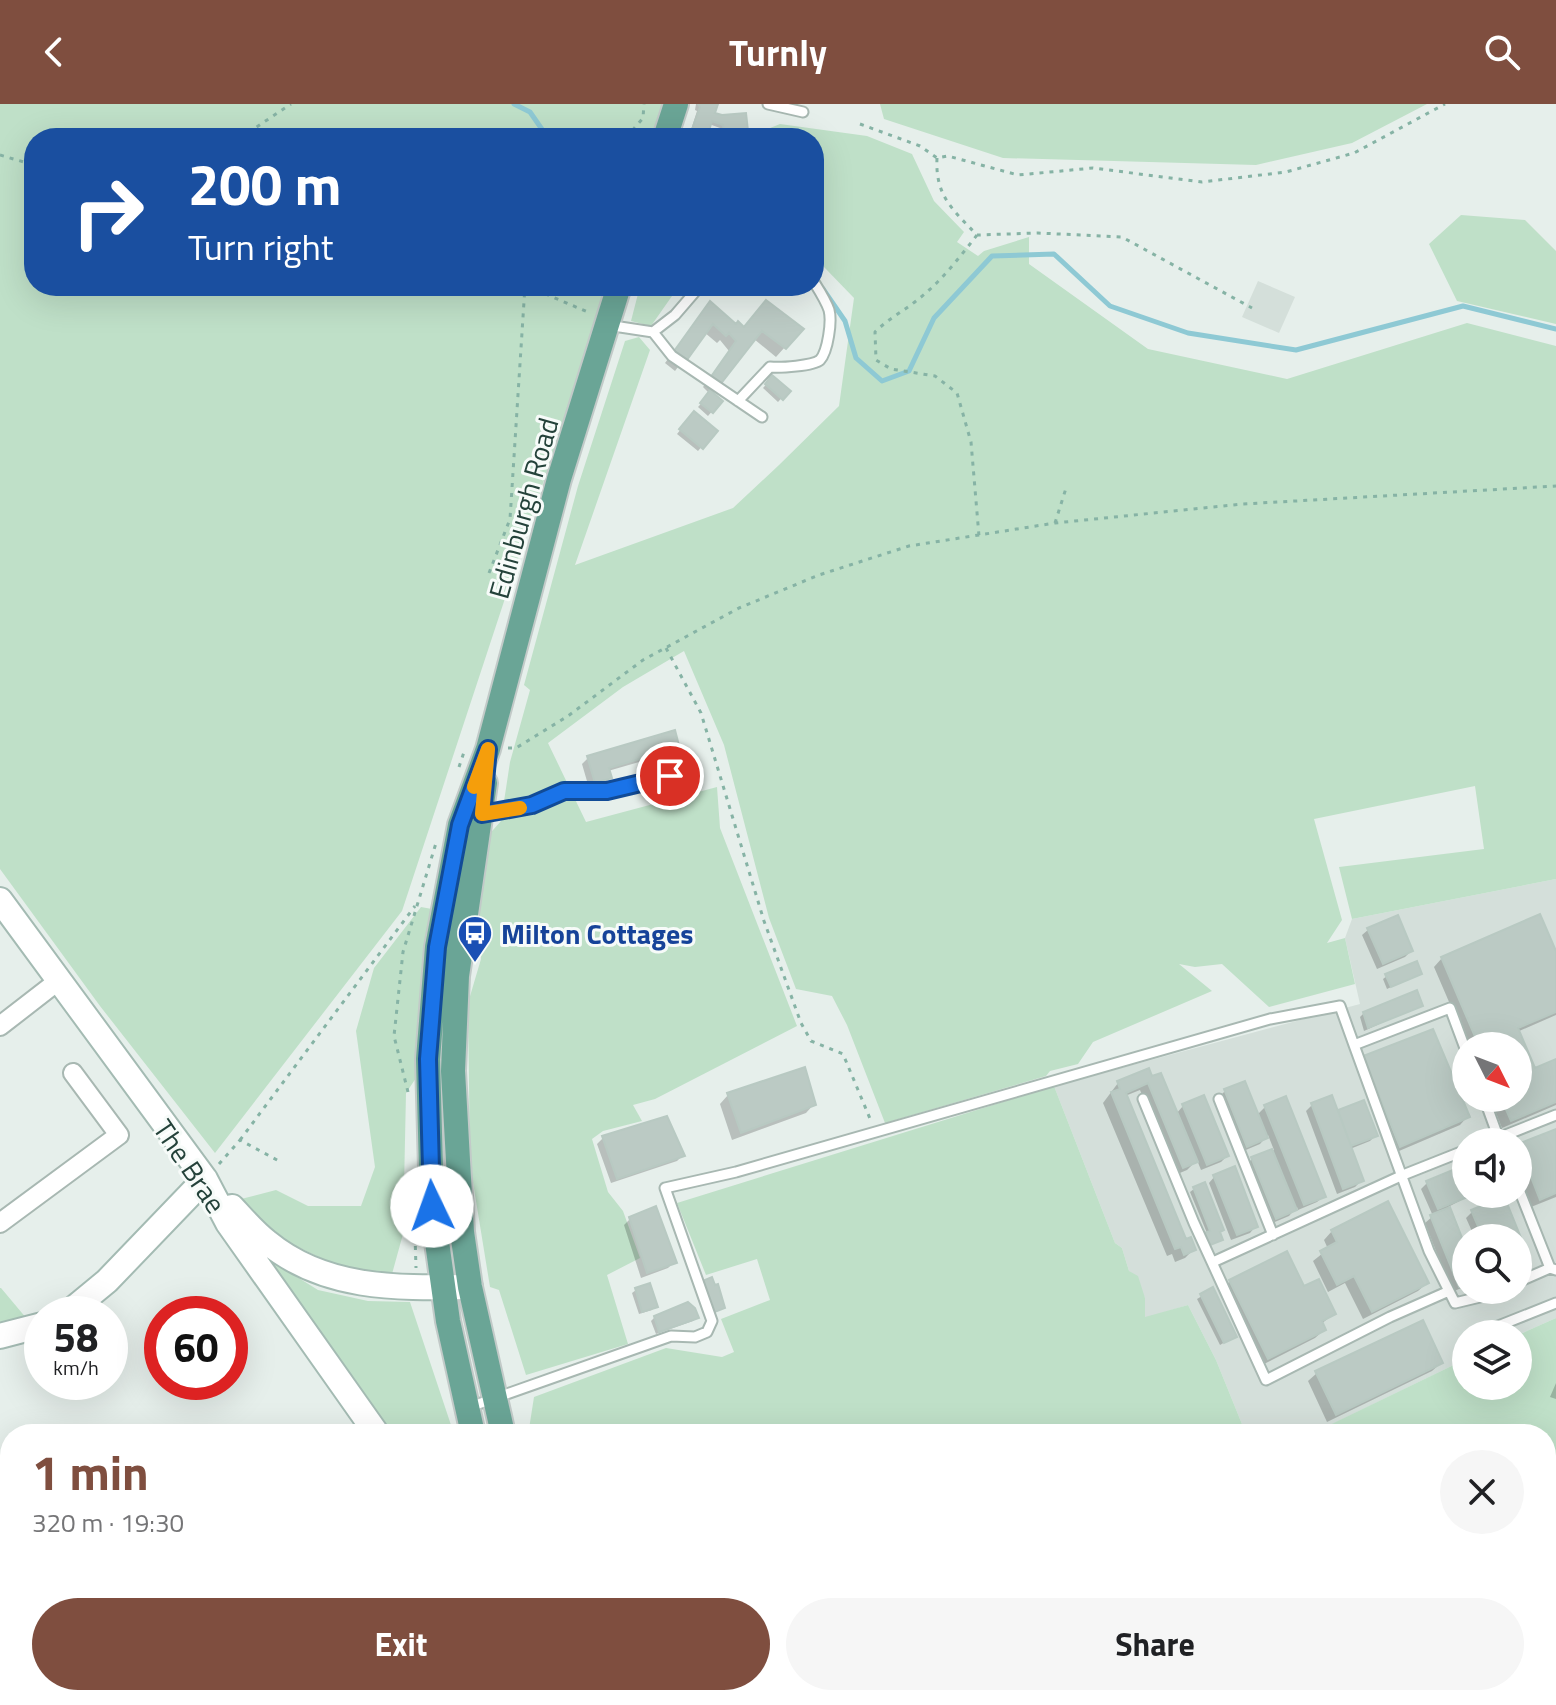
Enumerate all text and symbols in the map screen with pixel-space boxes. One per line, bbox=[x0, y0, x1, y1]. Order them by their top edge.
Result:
text: Turnly bbox=[729, 25, 827, 80]
icon: back bbox=[32, 30, 76, 74]
icon: search bbox=[1480, 30, 1524, 74]
text: 200 m bbox=[188, 142, 341, 227]
icon: right bbox=[56, 160, 160, 264]
text: Turn right bbox=[188, 219, 333, 274]
street label: Edinburgh Road bbox=[477, 412, 569, 604]
pin bbox=[636, 742, 704, 810]
icon: arrive bbox=[648, 754, 692, 798]
place label: Milton Cottages bbox=[501, 912, 694, 955]
bus stop icon: Milton Cottages bbox=[456, 914, 494, 964]
north arrow bbox=[1452, 1032, 1532, 1112]
map controls bbox=[1452, 1032, 1532, 1400]
street label: The Brae bbox=[143, 1110, 237, 1222]
button: sound bbox=[1452, 1128, 1532, 1208]
position arrow bbox=[390, 1164, 474, 1248]
button: search bbox=[1452, 1224, 1532, 1304]
speed limit sign: 60 bbox=[144, 1296, 248, 1400]
text: 58 bbox=[54, 1307, 98, 1368]
button: layers bbox=[1452, 1320, 1532, 1400]
text: km/h bbox=[53, 1352, 99, 1383]
text: 1 min bbox=[32, 1436, 149, 1509]
button: close bbox=[1440, 1450, 1524, 1534]
text: 320 m · 19:30 bbox=[32, 1503, 184, 1542]
button: Exit bbox=[32, 1598, 770, 1690]
button: Share bbox=[786, 1598, 1524, 1690]

